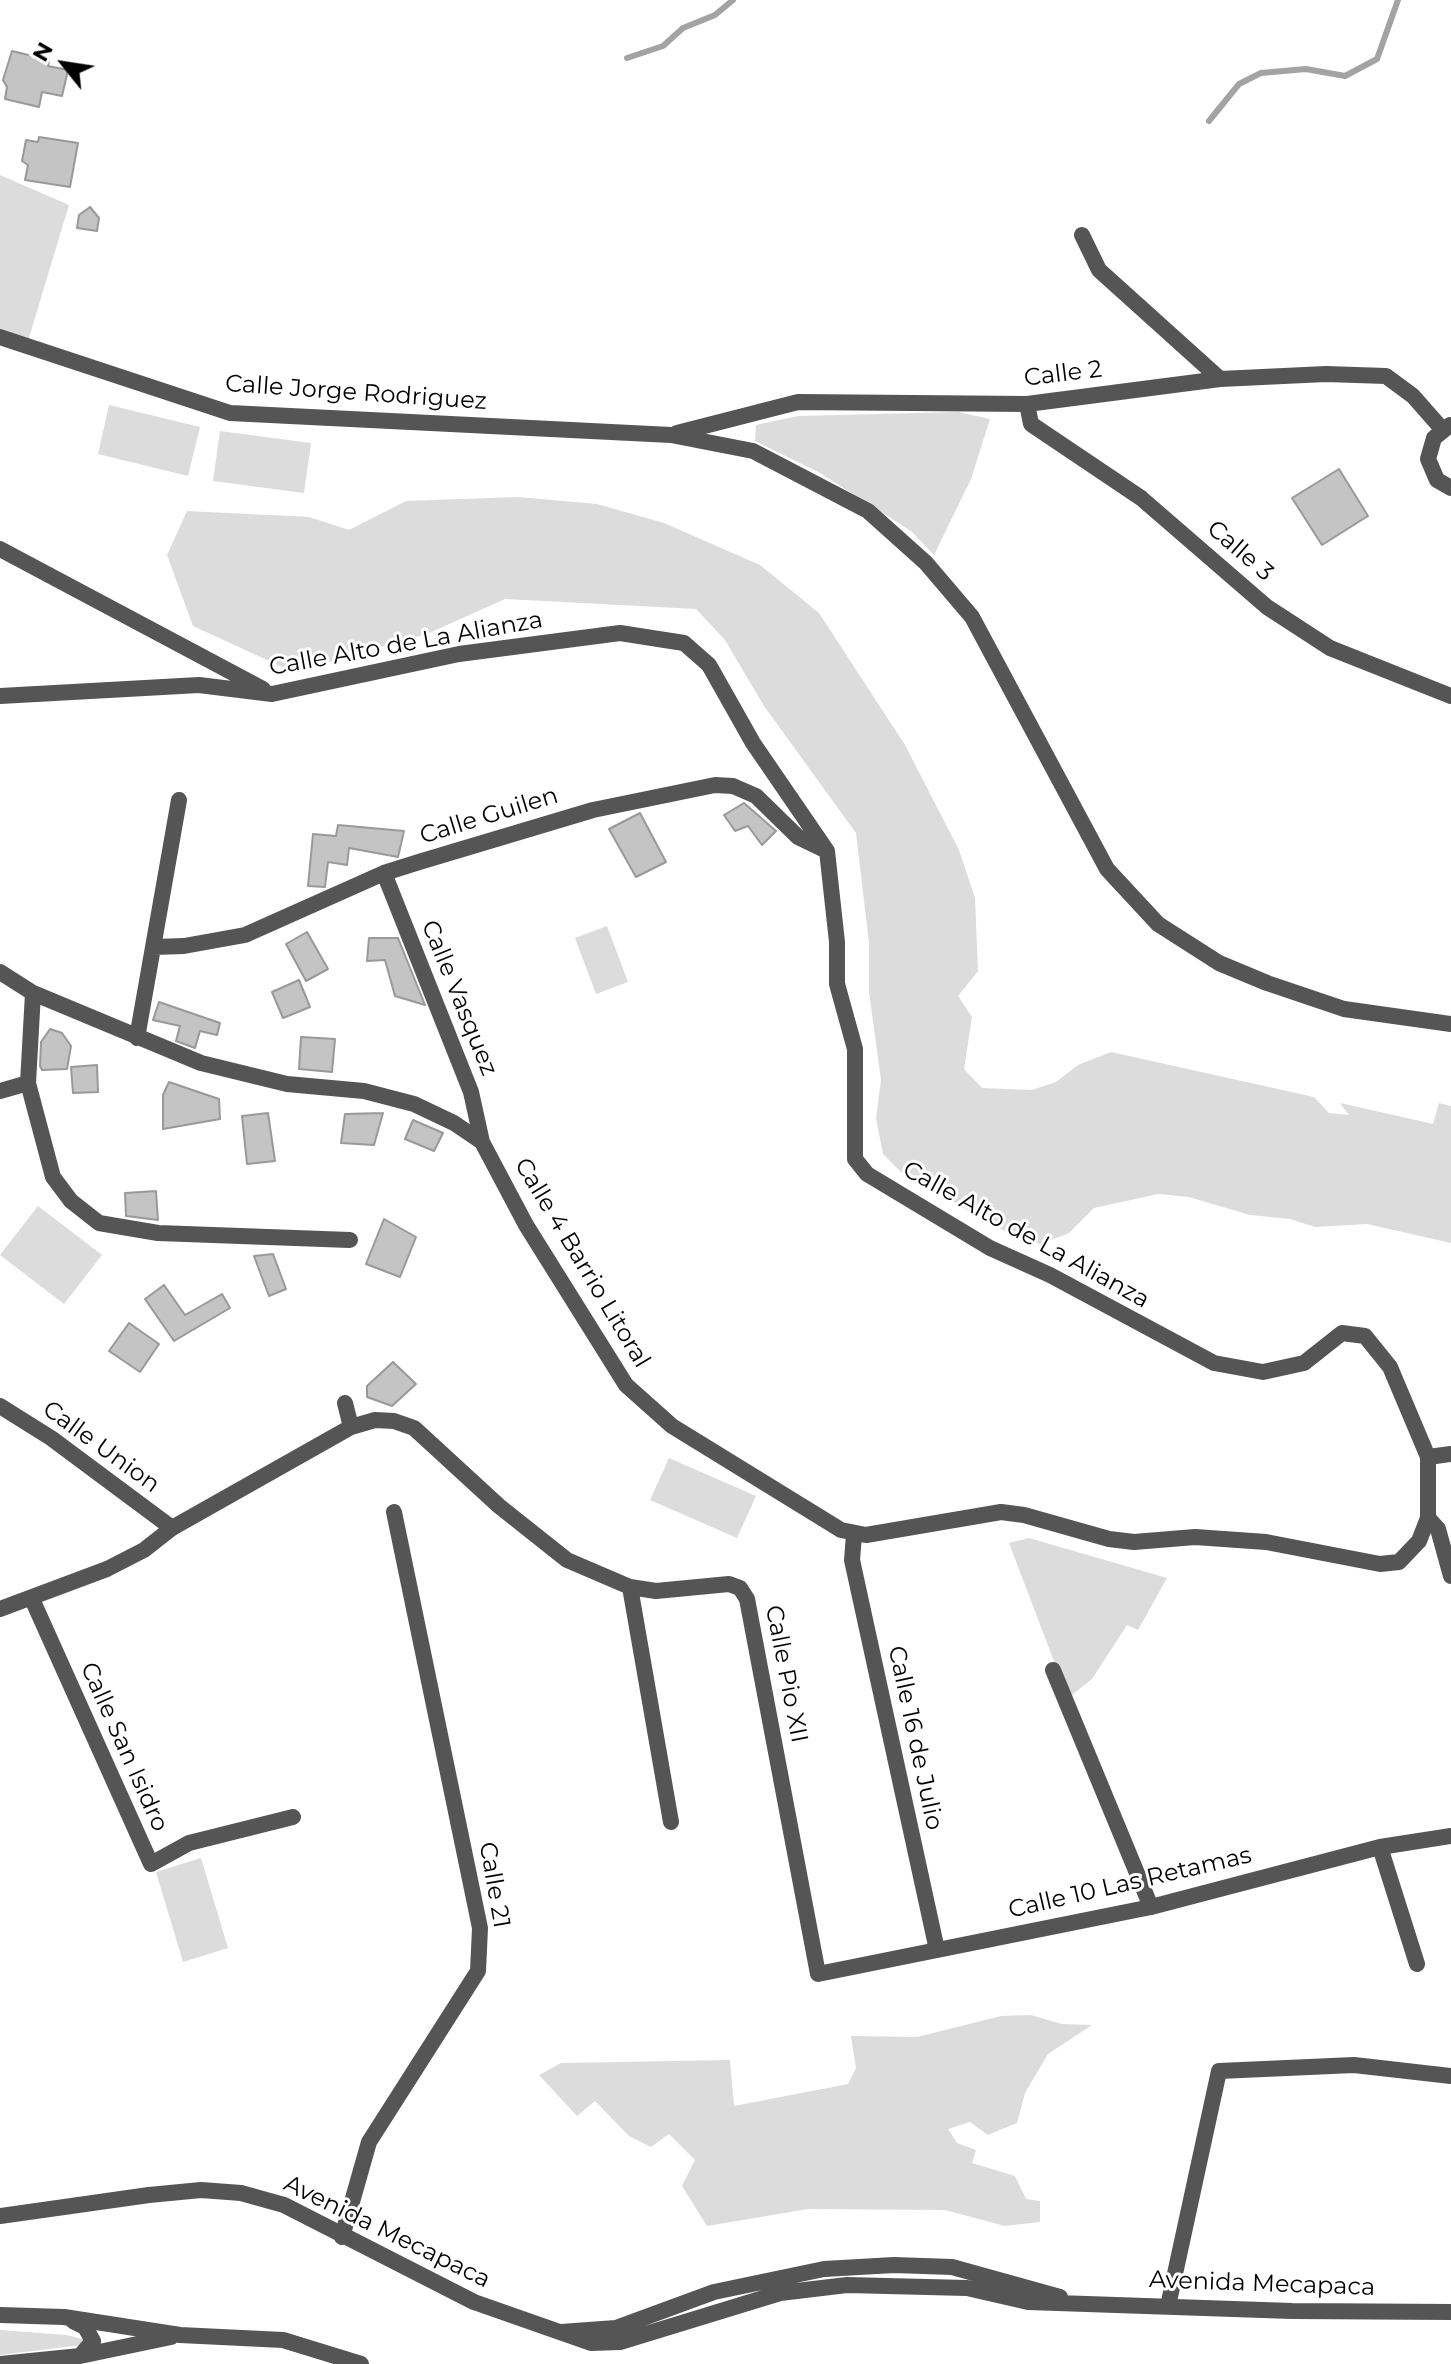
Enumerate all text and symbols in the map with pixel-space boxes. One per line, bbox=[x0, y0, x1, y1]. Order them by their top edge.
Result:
north arrow bbox=[24, 24, 104, 104]
text: N bbox=[27, 37, 59, 66]
street label: Calle 2 bbox=[1022, 355, 1104, 393]
street label: Calle Jorge Rodriguez bbox=[224, 369, 488, 417]
street label: Calle 3 bbox=[1201, 514, 1279, 588]
street label: Calle Alto de La Alianza bbox=[267, 606, 545, 682]
street label: Calle Guilen bbox=[416, 781, 562, 851]
street label: Calle Vasquez bbox=[415, 916, 503, 1080]
street label: Calle 4 Barrio Litoral bbox=[508, 1153, 656, 1373]
street label: Calle Alto de La Alianza bbox=[898, 1155, 1154, 1315]
street label: Calle Union bbox=[37, 1395, 165, 1499]
street label: Calle Pio XII bbox=[759, 1603, 813, 1745]
street label: Calle 16 de Julio bbox=[881, 1643, 949, 1833]
street label: Calle San Isidro bbox=[74, 1658, 174, 1836]
street label: Calle 21 bbox=[472, 1840, 516, 1930]
street label: Calle 10 Las Retamas bbox=[1006, 1841, 1254, 1925]
street label: Avenida Mecapaca bbox=[279, 2169, 495, 2295]
street label: Avenida Mecapaca bbox=[1148, 2266, 1376, 2302]

